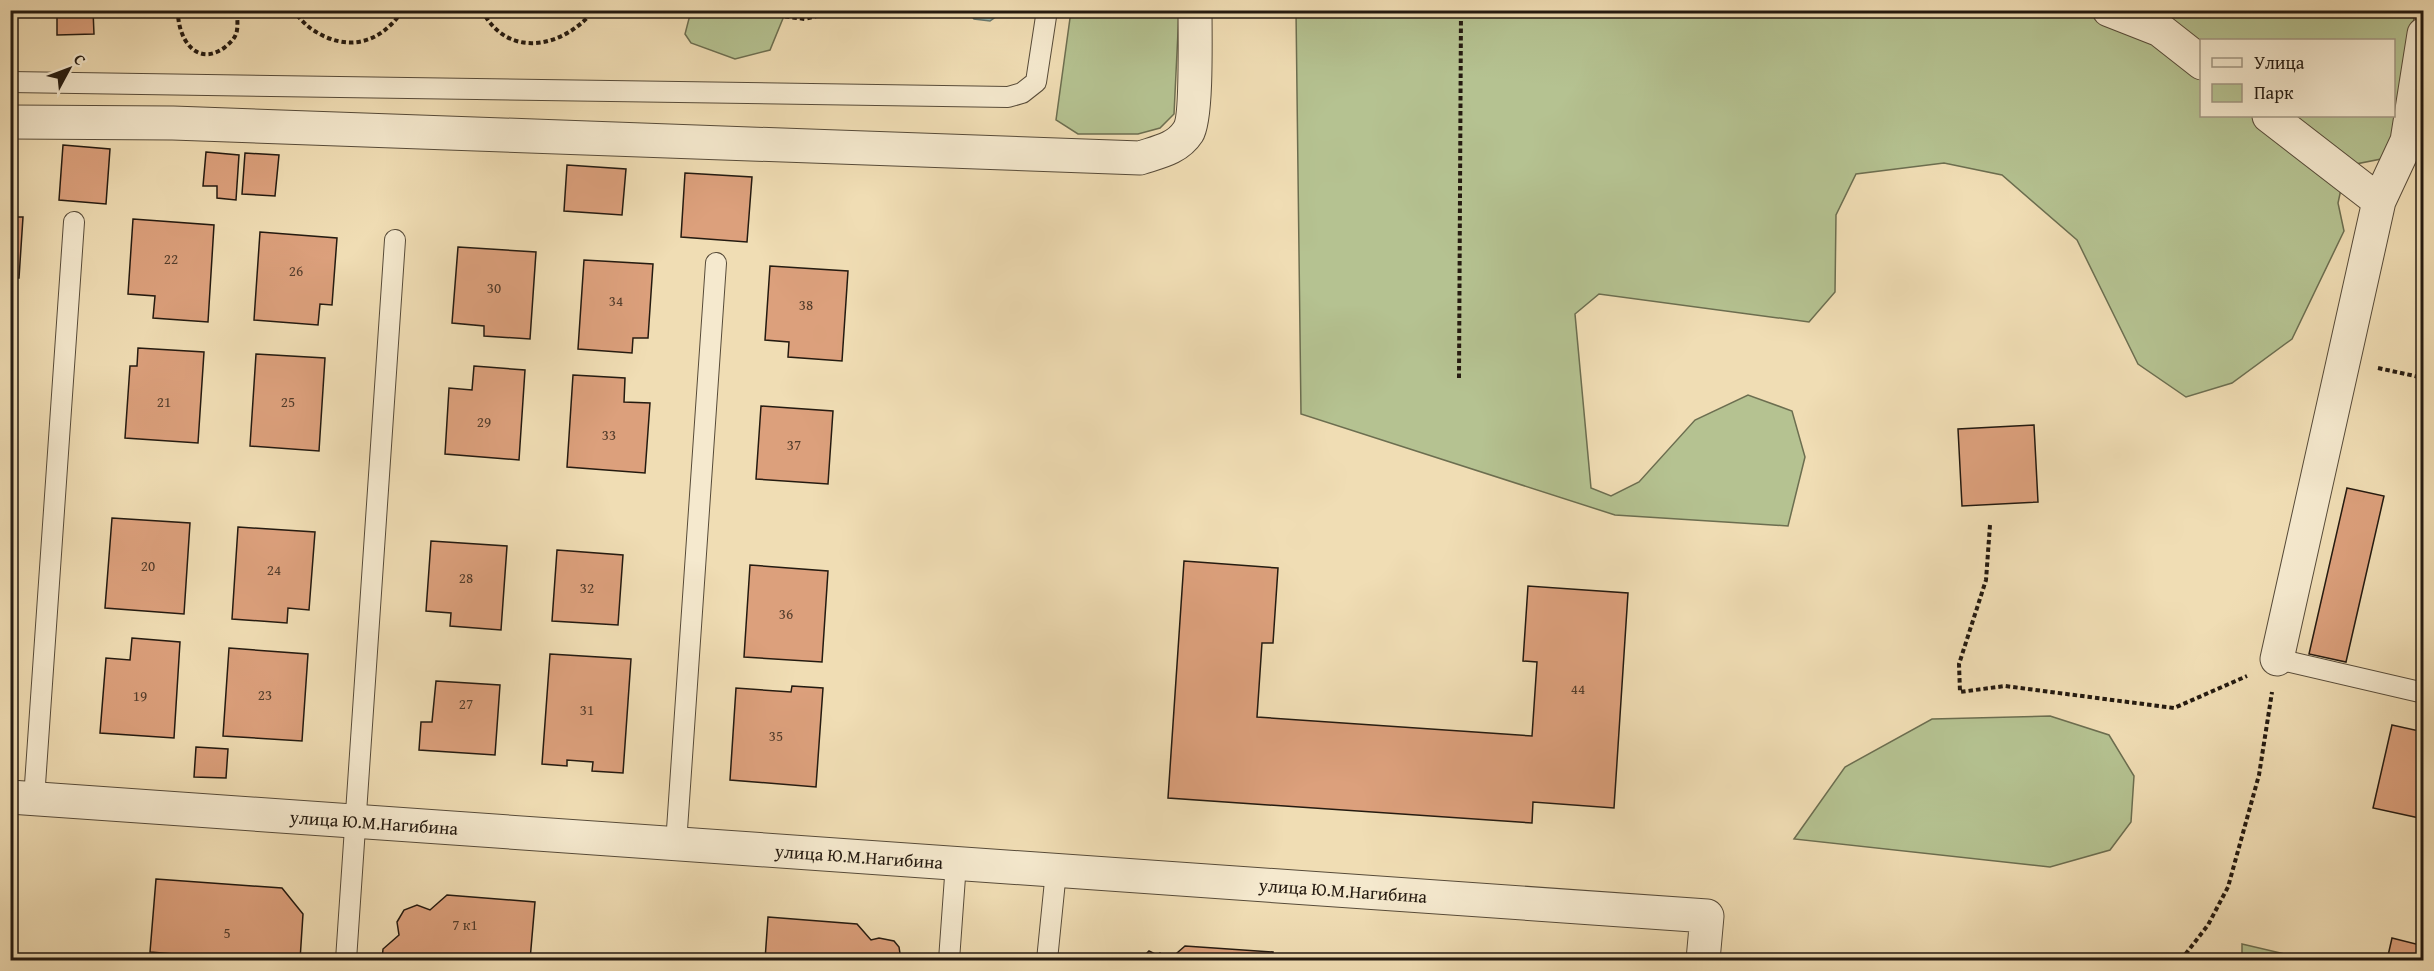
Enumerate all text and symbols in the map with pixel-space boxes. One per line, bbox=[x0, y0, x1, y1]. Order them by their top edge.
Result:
north arrow bbox=[39, 39, 99, 99]
legend bbox=[2200, 39, 2395, 117]
text: С bbox=[68, 48, 92, 70]
text: Улица bbox=[2254, 49, 2305, 76]
text: Парк bbox=[2254, 79, 2294, 106]
house number: 22 bbox=[164, 248, 178, 269]
house number: 26 bbox=[289, 260, 303, 281]
house number: 30 bbox=[487, 277, 501, 298]
house number: 34 bbox=[609, 290, 623, 311]
house number: 38 bbox=[799, 294, 813, 315]
house number: 21 bbox=[157, 391, 171, 412]
house number: 25 bbox=[281, 391, 295, 412]
house number: 29 bbox=[477, 411, 491, 432]
house number: 33 bbox=[602, 424, 616, 445]
house number: 37 bbox=[787, 434, 801, 455]
house number: 20 bbox=[141, 555, 155, 576]
house number: 24 bbox=[267, 559, 281, 580]
house number: 28 bbox=[459, 567, 473, 588]
house number: 32 bbox=[580, 577, 594, 598]
house number: 36 bbox=[779, 603, 793, 624]
house number: 44 bbox=[1571, 678, 1585, 699]
house number: 23 bbox=[258, 684, 272, 705]
house number: 19 bbox=[133, 685, 147, 706]
house number: 27 bbox=[459, 693, 473, 714]
house number: 31 bbox=[580, 699, 594, 720]
house number: 35 bbox=[769, 725, 783, 746]
street label: улица Ю.М.Нагибина bbox=[288, 803, 459, 842]
street label: улица Ю.М.Нагибина bbox=[773, 837, 944, 876]
street label: улица Ю.М.Нагибина bbox=[1257, 871, 1428, 910]
house number: 7 к1 bbox=[452, 914, 478, 935]
house number: 5 bbox=[223, 922, 231, 943]

